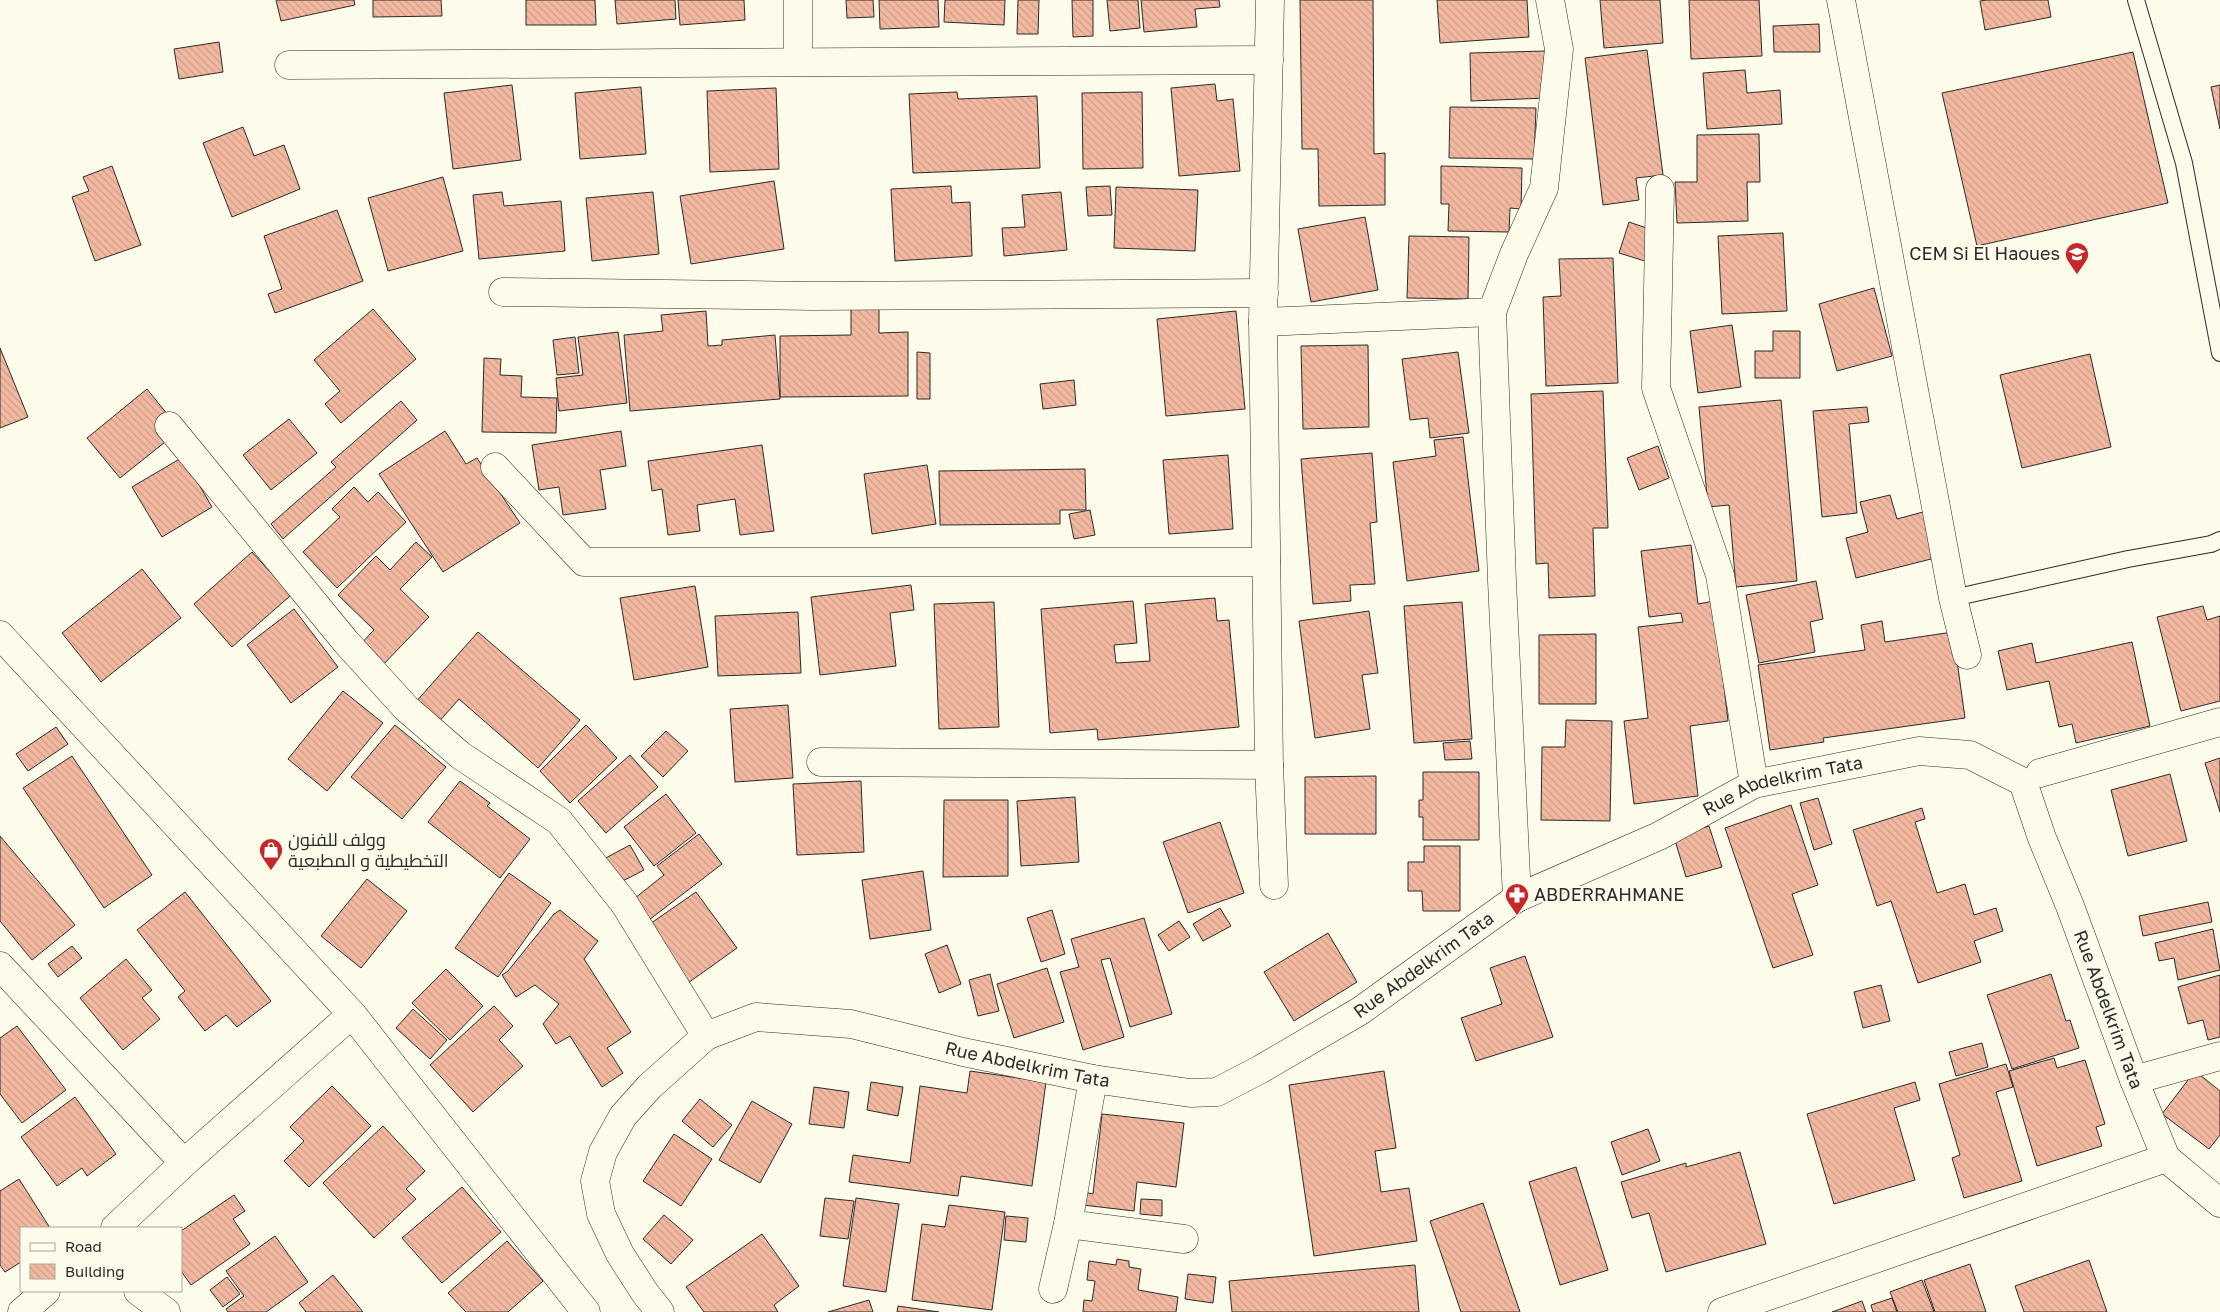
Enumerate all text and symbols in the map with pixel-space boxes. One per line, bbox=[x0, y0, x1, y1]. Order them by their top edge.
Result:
school or university icon: CEM Si El Haoues bbox=[2064, 241, 2090, 275]
place label: CEM Si El Haoues bbox=[1909, 242, 2060, 264]
street label: Rue Abdelkrim Tata bbox=[1698, 751, 1864, 820]
place label: وولف للفنون التخطيطية و المطبعية bbox=[288, 828, 449, 872]
shop icon: وولف للفنون التخطيطية و المطبعية bbox=[258, 837, 284, 871]
pharmacy icon: ABDERRAHMANE bbox=[1504, 882, 1530, 916]
place label: ABDERRAHMANE bbox=[1534, 883, 1684, 905]
street label: Rue Abdelkrim Tata bbox=[1349, 906, 1498, 1022]
street label: Rue Abdelkrim Tata bbox=[2070, 927, 2148, 1092]
street label: Rue Abdelkrim Tata bbox=[943, 1036, 1111, 1091]
legend bbox=[20, 1227, 182, 1292]
text: Road bbox=[65, 1237, 102, 1255]
text: Building bbox=[65, 1262, 125, 1280]

